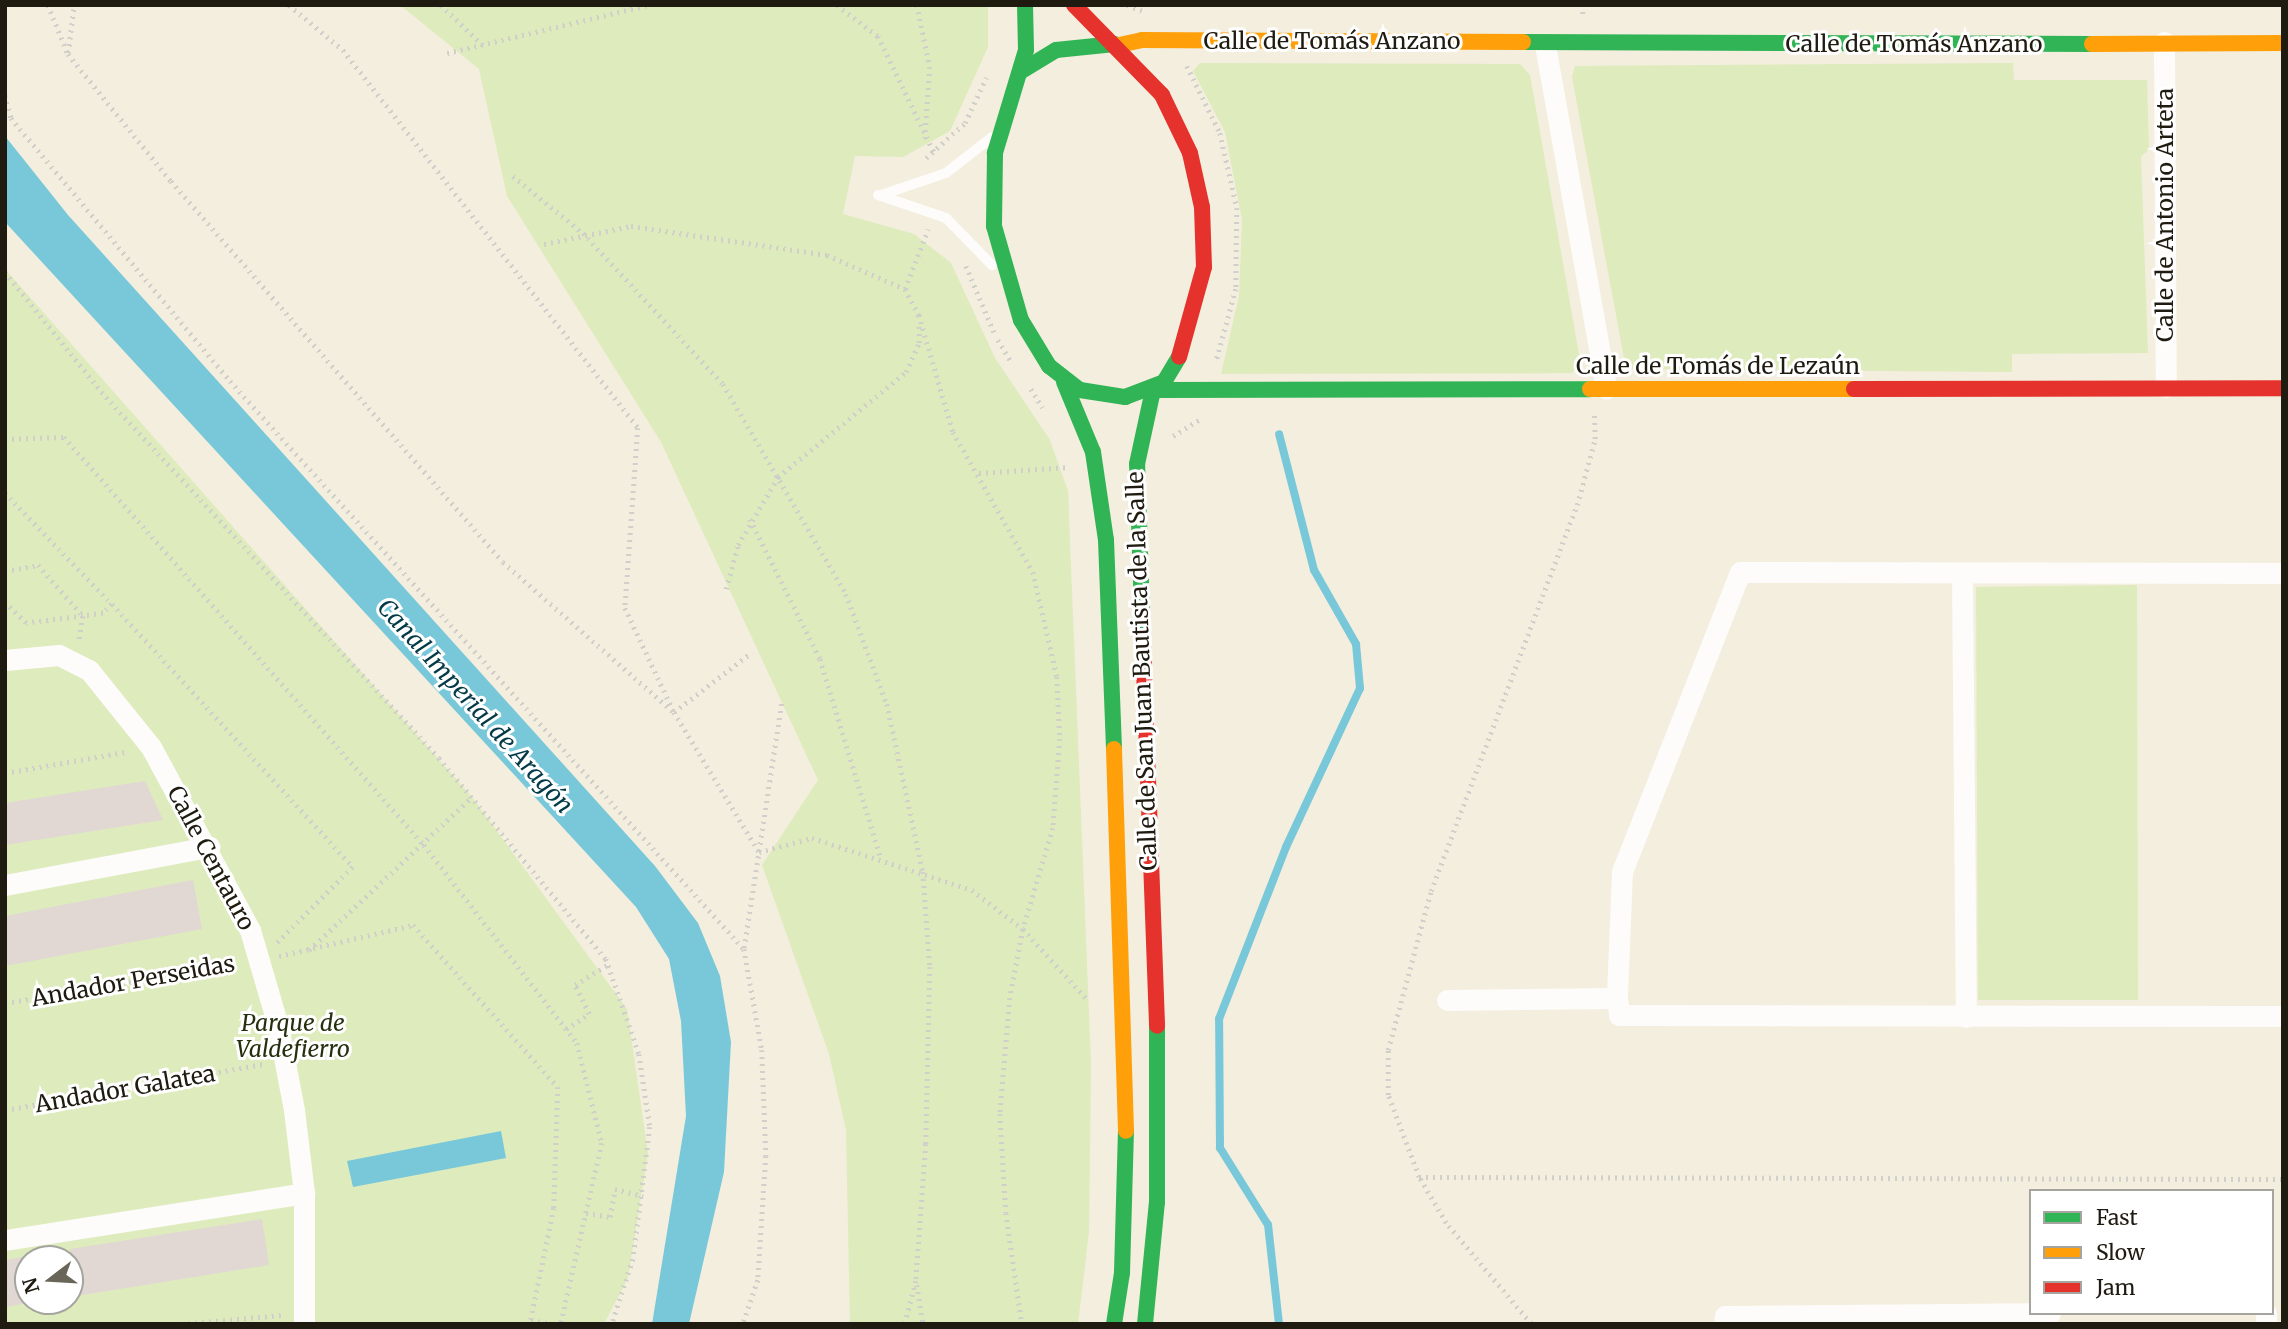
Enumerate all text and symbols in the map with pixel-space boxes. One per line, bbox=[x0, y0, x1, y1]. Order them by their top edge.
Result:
street label: Calle de Tomás Anzano bbox=[1204, 27, 1460, 55]
street label: Calle de Tomás Anzano bbox=[1786, 30, 2042, 58]
street label: Calle de Antonio Arteta bbox=[2151, 88, 2179, 342]
street label: Calle de Tomás de Lezaún bbox=[1576, 352, 1860, 380]
street label: Calle de San Juan Bautista de la Salle bbox=[1121, 471, 1163, 871]
water label: Canal Imperial de Aragón bbox=[371, 593, 579, 819]
street label: Calle Centauro bbox=[161, 781, 261, 935]
street label: Andador Perseidas bbox=[29, 950, 237, 1012]
park label: Parque de Valdefierro bbox=[236, 1009, 350, 1063]
street label: Andador Galatea bbox=[33, 1060, 217, 1118]
legend bbox=[2029, 1189, 2274, 1315]
text: Fast bbox=[2096, 1204, 2138, 1231]
text: Slow bbox=[2096, 1239, 2145, 1266]
north arrow bbox=[14, 1245, 84, 1315]
text: Jam bbox=[2096, 1274, 2135, 1301]
text: N bbox=[17, 1275, 45, 1296]

